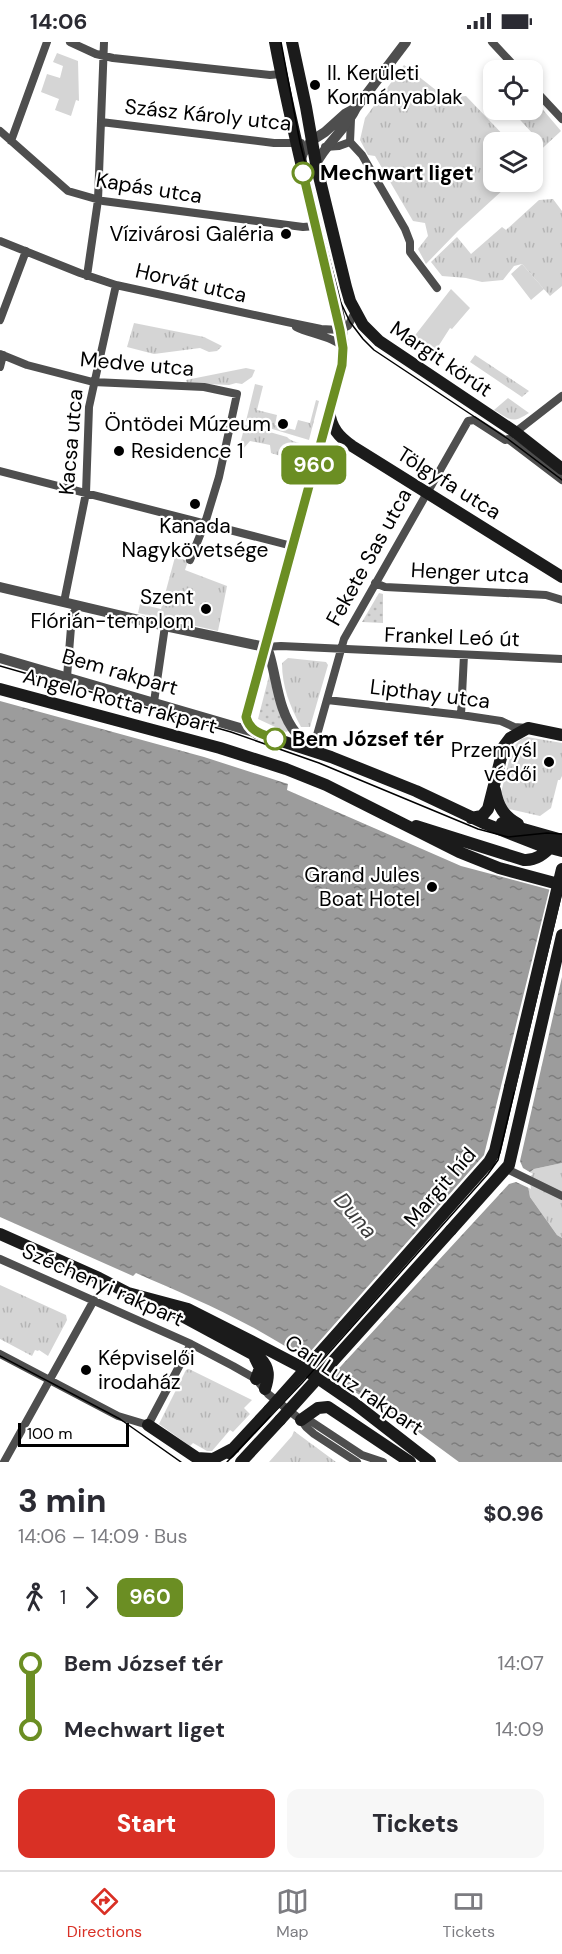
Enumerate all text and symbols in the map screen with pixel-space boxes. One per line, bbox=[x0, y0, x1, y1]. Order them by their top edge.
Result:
text: 14:06 bbox=[30, 7, 87, 36]
place label: II. Kerületi Kormányablak bbox=[327, 59, 463, 111]
map controls bbox=[483, 60, 543, 192]
button: locate bbox=[483, 60, 543, 120]
marker: II. Kerületi Kormányablak bbox=[308, 78, 322, 92]
street label: Szász Károly utca bbox=[123, 92, 293, 138]
button: layers bbox=[483, 132, 543, 192]
place label: Mechwart liget bbox=[320, 159, 474, 187]
marker: Mechwart liget bbox=[292, 162, 314, 184]
street label: Kapás utca bbox=[94, 166, 204, 210]
place label: Vízivárosi Galéria bbox=[109, 220, 274, 248]
marker: Vízivárosi Galéria bbox=[279, 227, 293, 241]
street label: Horvát utca bbox=[133, 257, 249, 309]
street label: Margit körút bbox=[384, 315, 498, 403]
street label: Medve utca bbox=[79, 345, 195, 383]
street label: Kacsa utca bbox=[52, 388, 90, 496]
place label: Öntödei Múzeum bbox=[105, 410, 271, 438]
marker: Öntödei Múzeum bbox=[276, 417, 290, 431]
place label: Residence 1 bbox=[131, 437, 244, 465]
street label: Tölgyfa utca bbox=[392, 440, 506, 526]
marker: Residence 1 bbox=[112, 444, 126, 458]
line badge: 960 bbox=[280, 446, 348, 484]
text: 960 bbox=[293, 451, 335, 479]
street label: Fekete Sas utca bbox=[320, 483, 418, 631]
marker: Kanada Nagykövetsége bbox=[188, 497, 202, 511]
place label: Kanada Nagykövetsége bbox=[121, 512, 269, 564]
street label: Henger utca bbox=[410, 556, 530, 590]
place label: Szent Flórián-templom bbox=[30, 583, 194, 635]
marker: Szent Flórián-templom bbox=[199, 602, 213, 616]
street label: Frankel Leó út bbox=[384, 621, 520, 653]
street label: Bem rakpart bbox=[59, 642, 181, 702]
street label: Angelo Rotta rakpart bbox=[20, 662, 220, 740]
street label: Lipthay utca bbox=[368, 673, 492, 715]
place label: Bem József tér bbox=[292, 725, 444, 753]
marker: Bem József tér bbox=[264, 728, 286, 750]
place label: Przemyśl védői bbox=[451, 736, 537, 788]
marker: Przemyśl védői bbox=[542, 755, 556, 769]
place label: Grand Jules Boat Hotel bbox=[304, 861, 420, 913]
marker: Grand Jules Boat Hotel bbox=[425, 880, 439, 894]
street label: Margit híd bbox=[398, 1141, 482, 1233]
water label: Duna bbox=[327, 1186, 384, 1245]
street label: Széchenyi rakpart bbox=[18, 1237, 188, 1333]
street label: Carl Lutz rakpart bbox=[279, 1328, 429, 1442]
place label: Képviselői irodaház bbox=[98, 1344, 195, 1396]
marker: Képviselői irodaház bbox=[79, 1363, 93, 1377]
scale bar bbox=[18, 1420, 129, 1448]
text: 100 m bbox=[27, 1423, 72, 1444]
text: 3 min bbox=[18, 1479, 106, 1522]
text: $0.96 bbox=[483, 1499, 544, 1528]
text: 14:06 – 14:09 · Bus bbox=[18, 1523, 188, 1549]
icon: walk bbox=[18, 1581, 51, 1614]
icon: forward bbox=[75, 1581, 108, 1614]
text: 960 bbox=[129, 1583, 171, 1611]
text: 1 bbox=[60, 1584, 66, 1610]
text: Bem József tér bbox=[64, 1649, 223, 1678]
text: 14:07 bbox=[498, 1650, 544, 1676]
text: Mechwart liget bbox=[64, 1715, 225, 1744]
text: 14:09 bbox=[495, 1716, 544, 1742]
button: Start bbox=[18, 1789, 275, 1858]
button: Tickets bbox=[287, 1789, 544, 1858]
tab: Directions bbox=[67, 1885, 142, 1942]
tab: Map bbox=[276, 1885, 309, 1942]
tab: Tickets bbox=[443, 1885, 495, 1942]

